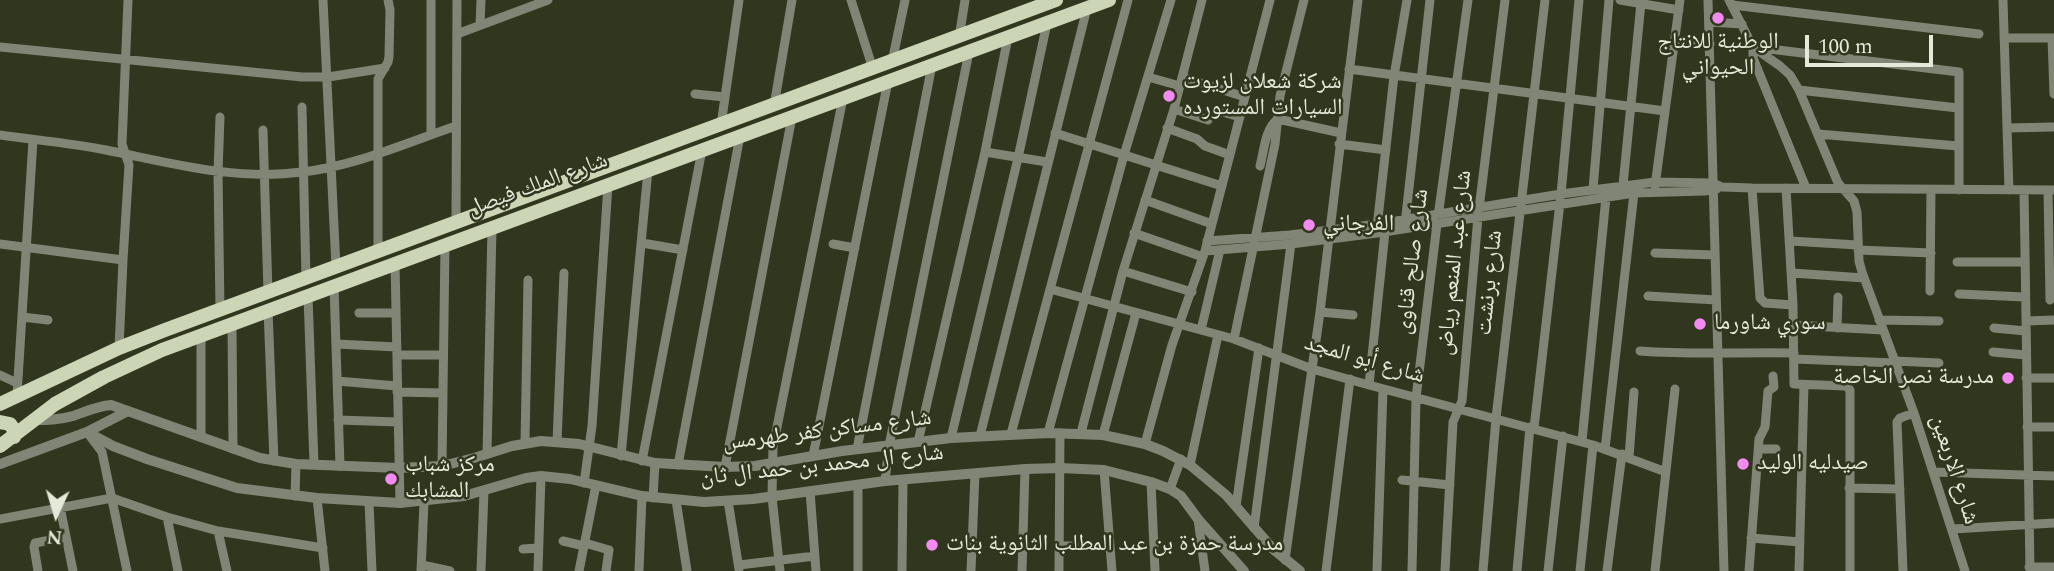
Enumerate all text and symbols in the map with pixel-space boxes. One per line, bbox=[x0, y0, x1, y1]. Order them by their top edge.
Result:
marker: الوطنية للانتاج الحيواني bbox=[1710, 10, 1726, 26]
scale bar bbox=[1809, 21, 1937, 65]
place label: الوطنية للانتاج الحيواني bbox=[1657, 29, 1779, 83]
text: 100 m bbox=[1818, 31, 1873, 63]
place label: شركة شعلان لزيوت السيارات المستورده bbox=[1183, 69, 1342, 123]
marker: شركة شعلان لزيوت السيارات المستورده bbox=[1161, 88, 1177, 104]
street label: شارع الملك فيصل bbox=[464, 148, 612, 224]
street label: شارع عبد المنعم رياض bbox=[1433, 169, 1479, 357]
street label: شارع صالح قناوى bbox=[1391, 188, 1437, 336]
place label: الفرجاني bbox=[1323, 211, 1394, 239]
marker: الفرجاني bbox=[1301, 217, 1317, 233]
street label: شارع برنشت bbox=[1472, 229, 1510, 337]
place label: سوري شاورما bbox=[1714, 310, 1826, 338]
marker: سوري شاورما bbox=[1692, 316, 1708, 332]
street label: شارع أبو المجد bbox=[1301, 331, 1427, 391]
place label: مدرسة نصر الخاصة bbox=[1833, 364, 1994, 392]
marker: مدرسة نصر الخاصة bbox=[2000, 370, 2016, 386]
street label: شارع مساكن كفر طهرمس bbox=[721, 405, 933, 459]
street label: شارع الاربعين bbox=[1922, 412, 1984, 528]
street label: شارع ال محمد بن حمد ال ثان bbox=[699, 440, 945, 494]
place label: صيدليه الوليد bbox=[1757, 450, 1869, 478]
place label: مركز شباب المشابك bbox=[405, 452, 495, 506]
marker: صيدليه الوليد bbox=[1735, 456, 1751, 472]
marker: مركز شباب المشابك bbox=[383, 471, 399, 487]
north arrow bbox=[21, 480, 91, 550]
text: N bbox=[46, 521, 63, 551]
place label: مدرسة حمزة بن عبد المطلب الثانوية بنات bbox=[946, 531, 1283, 559]
marker: مدرسة حمزة بن عبد المطلب الثانوية بنات bbox=[924, 537, 940, 553]

